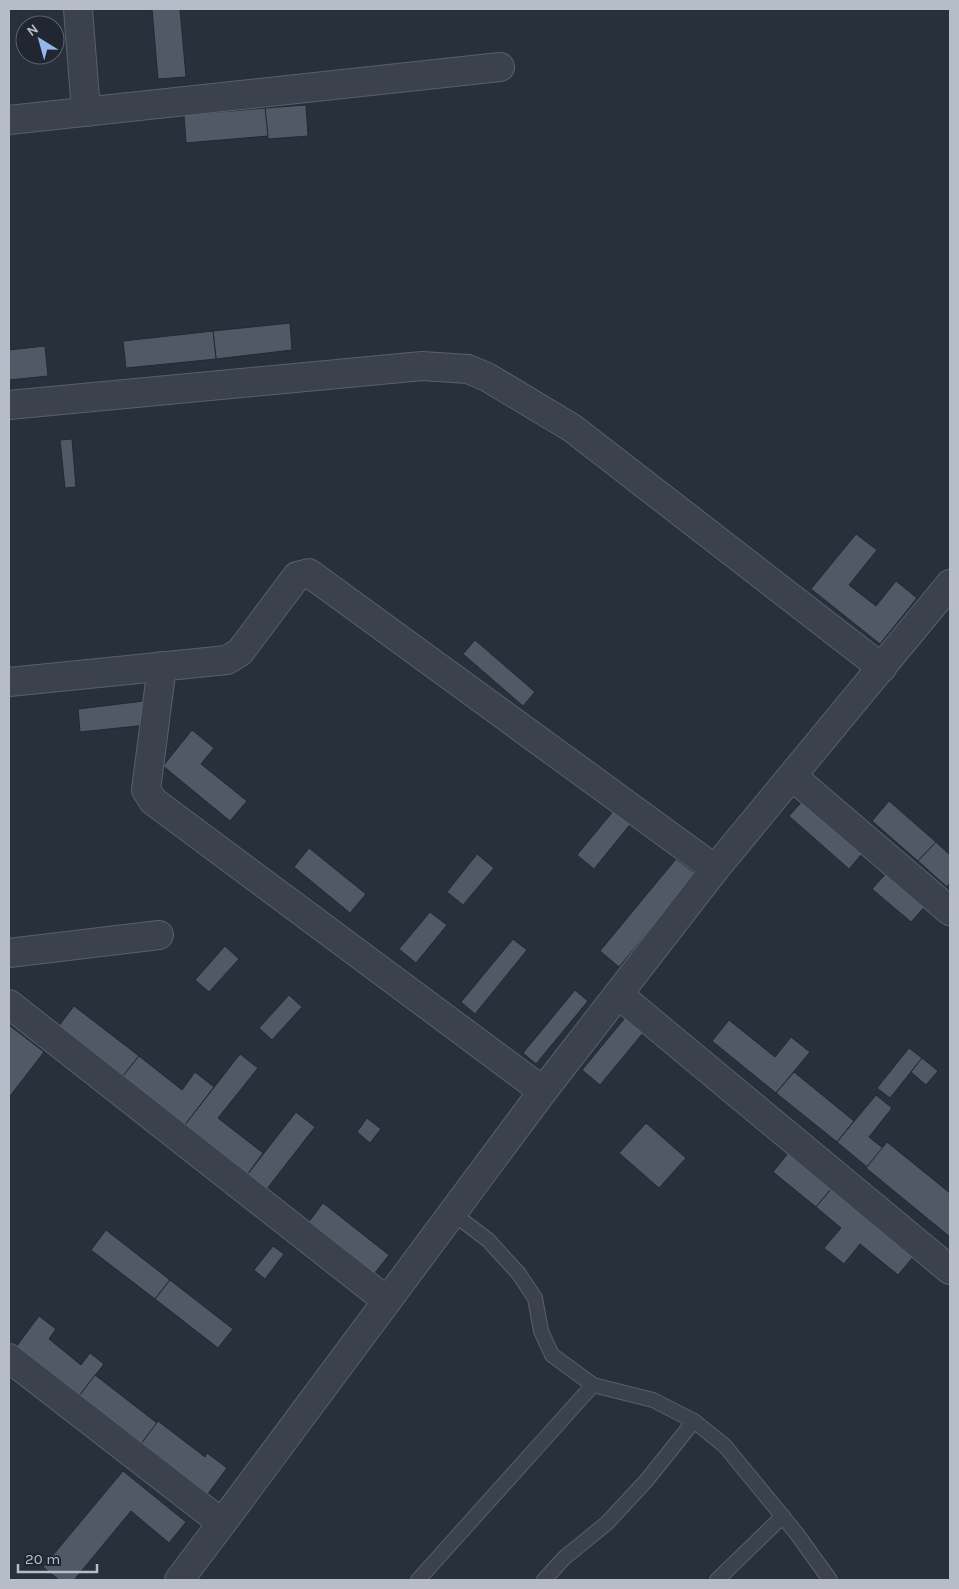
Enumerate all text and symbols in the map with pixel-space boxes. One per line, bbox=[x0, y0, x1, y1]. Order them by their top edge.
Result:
north arrow bbox=[15, 15, 65, 65]
text: N bbox=[23, 20, 42, 40]
scale bar bbox=[18, 1542, 96, 1574]
text: 20 m bbox=[25, 1550, 60, 1568]

